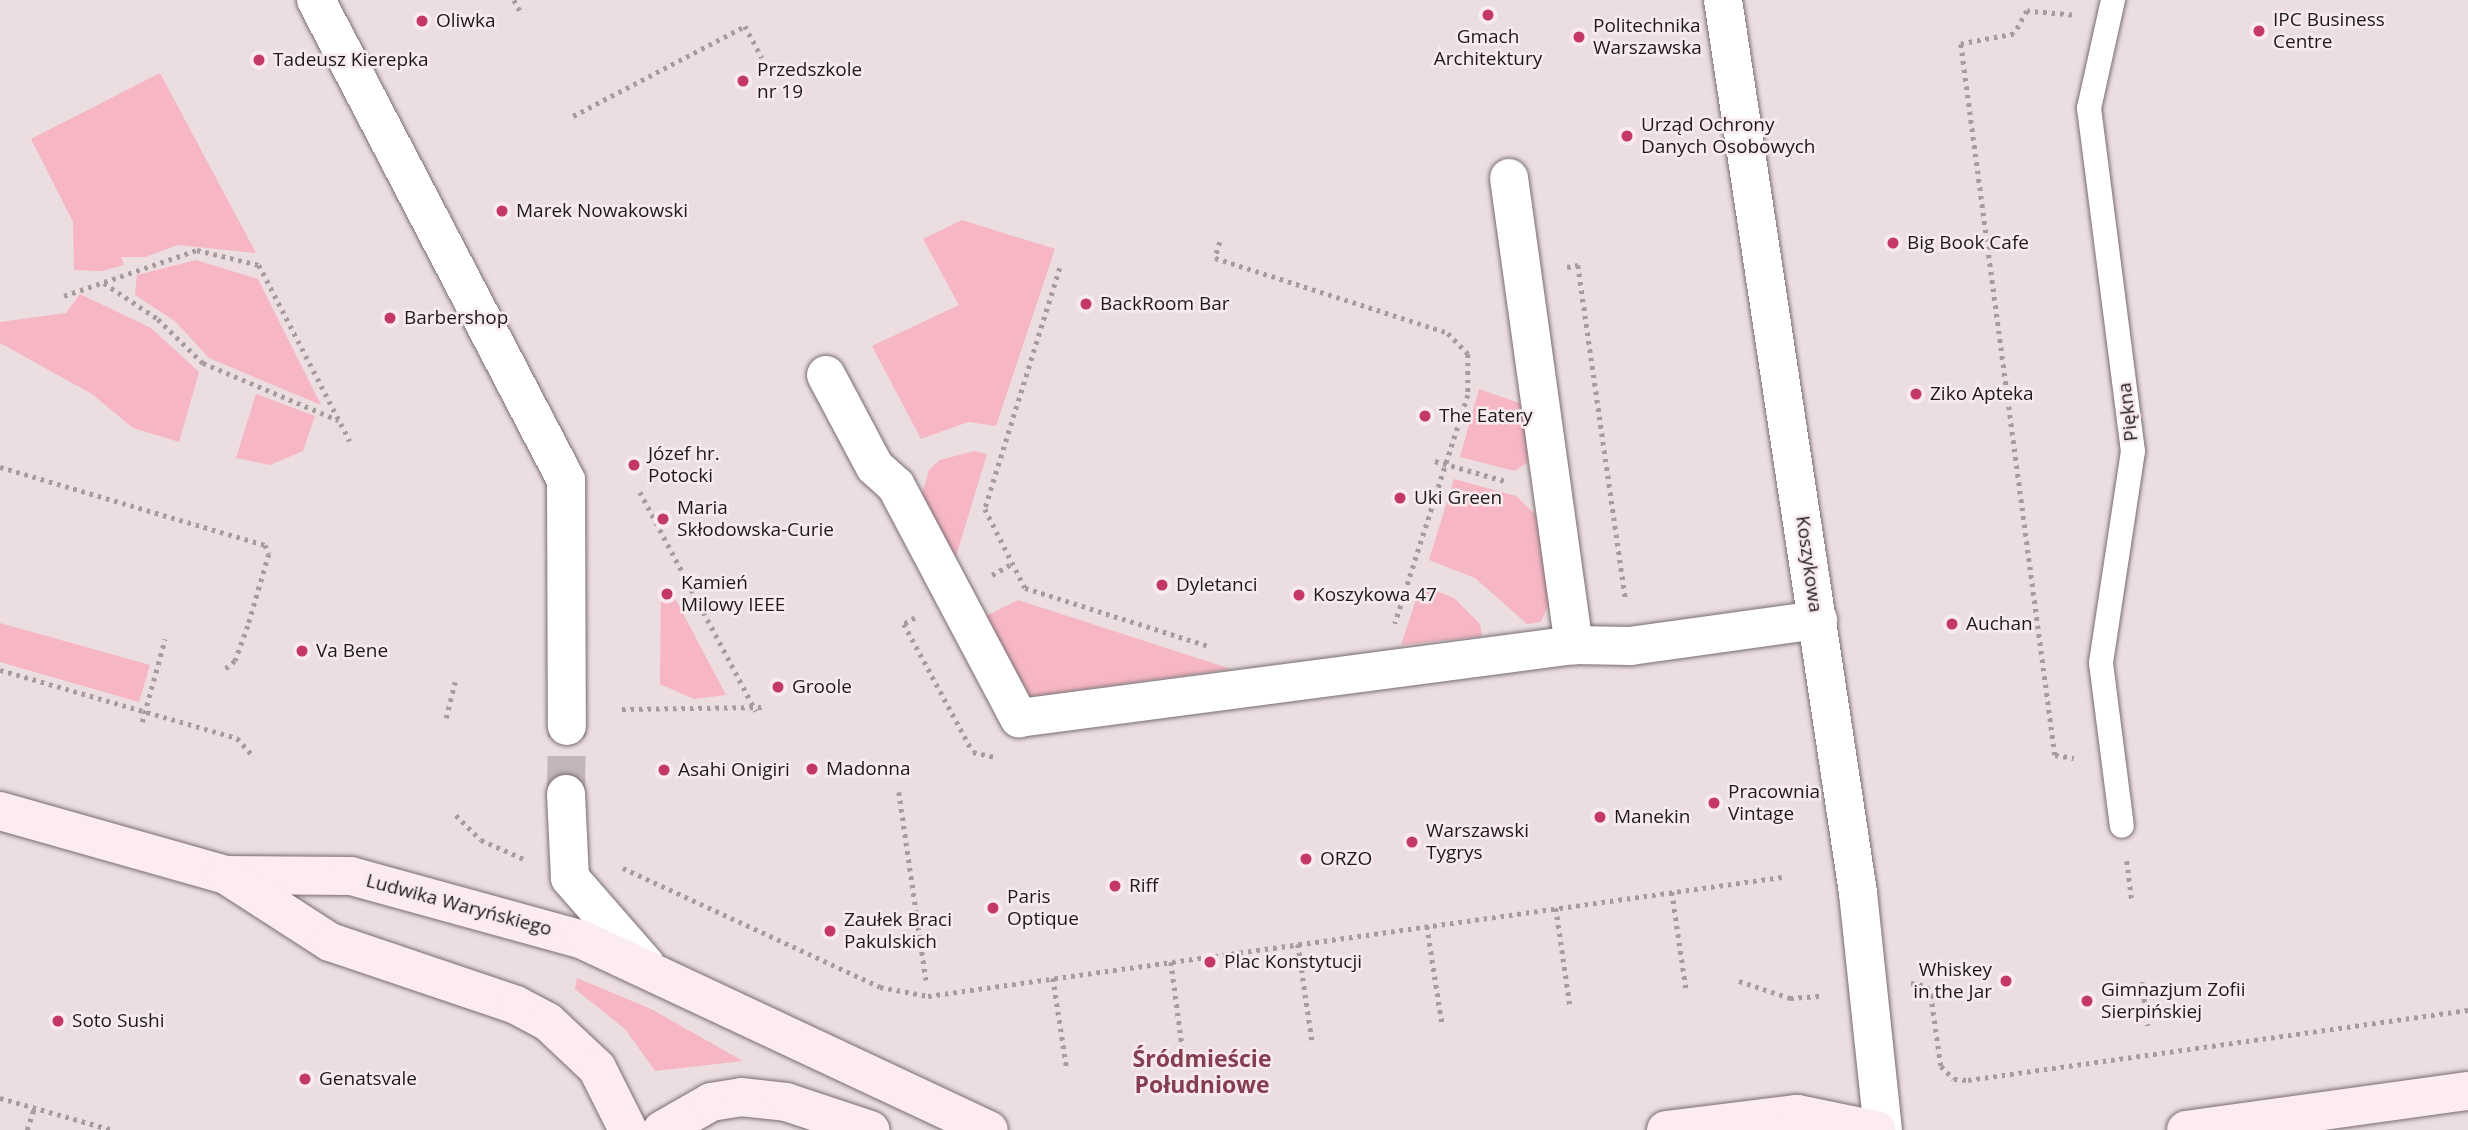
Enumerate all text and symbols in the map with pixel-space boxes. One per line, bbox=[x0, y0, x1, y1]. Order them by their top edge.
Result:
marker: Gmach Architektury bbox=[1480, 7, 1496, 23]
place label: IPC Business Centre bbox=[2273, 9, 2385, 53]
place label: Oliwka bbox=[436, 10, 496, 32]
marker: Oliwka bbox=[414, 13, 430, 29]
place label: Politechnika Warszawska bbox=[1593, 15, 1702, 59]
marker: IPC Business Centre bbox=[2251, 23, 2267, 39]
place label: Gmach Architektury bbox=[1434, 26, 1542, 70]
marker: Politechnika Warszawska bbox=[1571, 29, 1587, 45]
place label: Tadeusz Kierepka bbox=[273, 49, 429, 71]
marker: Tadeusz Kierepka bbox=[251, 52, 267, 68]
place label: Przedszkole nr 19 bbox=[757, 59, 862, 103]
marker: Przedszkole nr 19 bbox=[735, 73, 751, 89]
place label: Urząd Ochrony Danych Osobowych bbox=[1641, 114, 1816, 158]
marker: Urząd Ochrony Danych Osobowych bbox=[1619, 128, 1635, 144]
place label: Marek Nowakowski bbox=[516, 200, 688, 222]
marker: Marek Nowakowski bbox=[494, 203, 510, 219]
place label: Big Book Cafe bbox=[1907, 232, 2029, 254]
marker: Big Book Cafe bbox=[1885, 235, 1901, 251]
place label: BackRoom Bar bbox=[1100, 293, 1230, 315]
marker: BackRoom Bar bbox=[1078, 296, 1094, 312]
place label: Barbershop bbox=[404, 307, 508, 329]
marker: Barbershop bbox=[382, 310, 398, 326]
street label: Piękna bbox=[2113, 381, 2143, 443]
place label: Ziko Apteka bbox=[1930, 383, 2034, 405]
marker: Ziko Apteka bbox=[1908, 386, 1924, 402]
place label: The Eatery bbox=[1439, 405, 1533, 427]
marker: The Eatery bbox=[1417, 408, 1433, 424]
place label: Józef hr. Potocki bbox=[648, 443, 720, 487]
marker: Józef hr. Potocki bbox=[626, 457, 642, 473]
place label: Uki Green bbox=[1414, 487, 1502, 509]
marker: Uki Green bbox=[1392, 490, 1408, 506]
place label: Maria Skłodowska-Curie bbox=[677, 497, 834, 541]
marker: Maria Skłodowska-Curie bbox=[655, 511, 671, 527]
street label: Koszykowa bbox=[1791, 514, 1827, 614]
place label: Kamień Milowy IEEE bbox=[681, 572, 785, 616]
place label: Dyletanci bbox=[1176, 574, 1258, 596]
marker: Dyletanci bbox=[1154, 577, 1170, 593]
place label: Koszykowa 47 bbox=[1313, 584, 1437, 606]
marker: Kamień Milowy IEEE bbox=[659, 586, 675, 602]
marker: Koszykowa 47 bbox=[1291, 587, 1307, 603]
place label: Auchan bbox=[1966, 613, 2033, 635]
marker: Auchan bbox=[1944, 616, 1960, 632]
place label: Va Bene bbox=[316, 640, 388, 662]
marker: Va Bene bbox=[294, 643, 310, 659]
place label: Groole bbox=[792, 676, 852, 698]
marker: Groole bbox=[770, 679, 786, 695]
place label: Madonna bbox=[826, 758, 911, 780]
place label: Asahi Onigiri bbox=[678, 759, 790, 781]
marker: Madonna bbox=[804, 761, 820, 777]
marker: Asahi Onigiri bbox=[656, 762, 672, 778]
place label: Pracownia Vintage bbox=[1728, 781, 1820, 825]
marker: Pracownia Vintage bbox=[1706, 795, 1722, 811]
place label: Manekin bbox=[1614, 806, 1690, 828]
marker: Manekin bbox=[1592, 809, 1608, 825]
place label: Warszawski Tygrys bbox=[1426, 820, 1529, 864]
marker: Warszawski Tygrys bbox=[1404, 834, 1420, 850]
place label: ORZO bbox=[1320, 848, 1372, 870]
marker: ORZO bbox=[1298, 851, 1314, 867]
street label: Ludwika Waryńskiego bbox=[364, 869, 554, 941]
place label: Riff bbox=[1129, 875, 1158, 897]
marker: Riff bbox=[1107, 878, 1123, 894]
place label: Paris Optique bbox=[1007, 886, 1079, 930]
marker: Paris Optique bbox=[985, 900, 1001, 916]
place label: Zaułek Braci Pakulskich bbox=[844, 909, 952, 953]
marker: Zaułek Braci Pakulskich bbox=[822, 923, 838, 939]
place label: Plac Konstytucji bbox=[1224, 951, 1362, 973]
marker: Plac Konstytucji bbox=[1202, 954, 1218, 970]
place label: Whiskey in the Jar bbox=[1913, 959, 1992, 1003]
marker: Whiskey in the Jar bbox=[1998, 973, 2014, 989]
place label: Gimnazjum Zofii Sierpińskiej bbox=[2101, 979, 2246, 1023]
marker: Gimnazjum Zofii Sierpińskiej bbox=[2079, 993, 2095, 1009]
place label: Soto Sushi bbox=[72, 1010, 165, 1032]
marker: Soto Sushi bbox=[50, 1013, 66, 1029]
district label: Śródmieście Południowe bbox=[1133, 1044, 1271, 1098]
place label: Genatsvale bbox=[319, 1068, 417, 1090]
marker: Genatsvale bbox=[297, 1071, 313, 1087]

